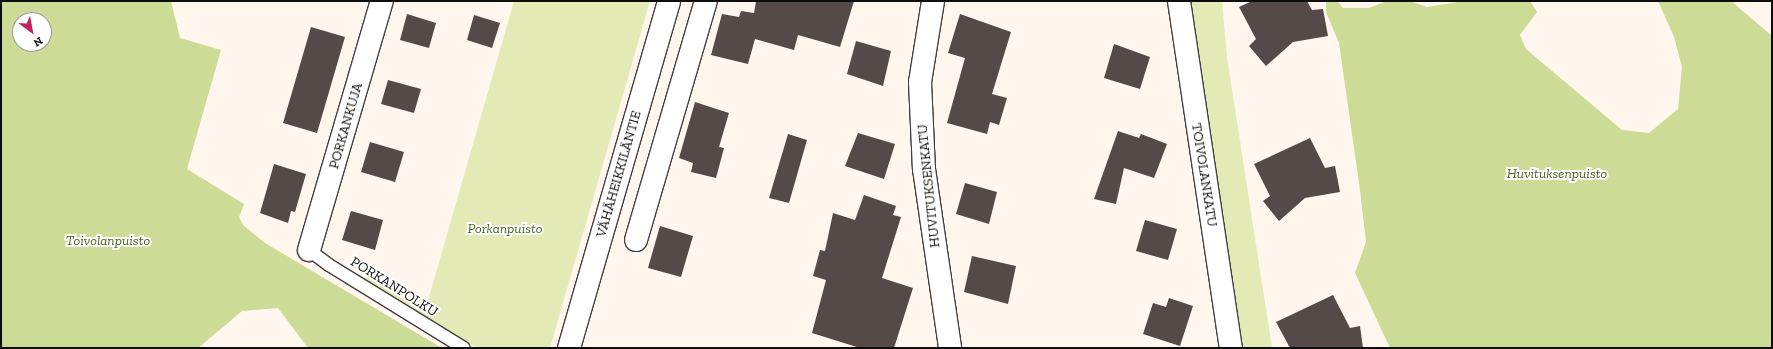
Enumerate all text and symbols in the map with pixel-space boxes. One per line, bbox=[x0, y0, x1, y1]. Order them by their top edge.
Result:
north arrow bbox=[12, 12, 52, 52]
text: N bbox=[31, 34, 45, 49]
street label: PORKANKUJA bbox=[326, 81, 366, 171]
street label: VÄHÄHEIKKILÄNTIE bbox=[593, 109, 645, 239]
street label: TOIVOLANKATU bbox=[1187, 122, 1221, 228]
street label: HUVITUKSENKATU bbox=[914, 123, 944, 249]
park label: Huvituksenpuisto bbox=[1507, 166, 1607, 182]
park label: Porkanpuisto bbox=[467, 221, 543, 237]
park label: Toivolanpuisto bbox=[66, 233, 150, 249]
street label: PORKANPOLKU bbox=[347, 253, 441, 321]

